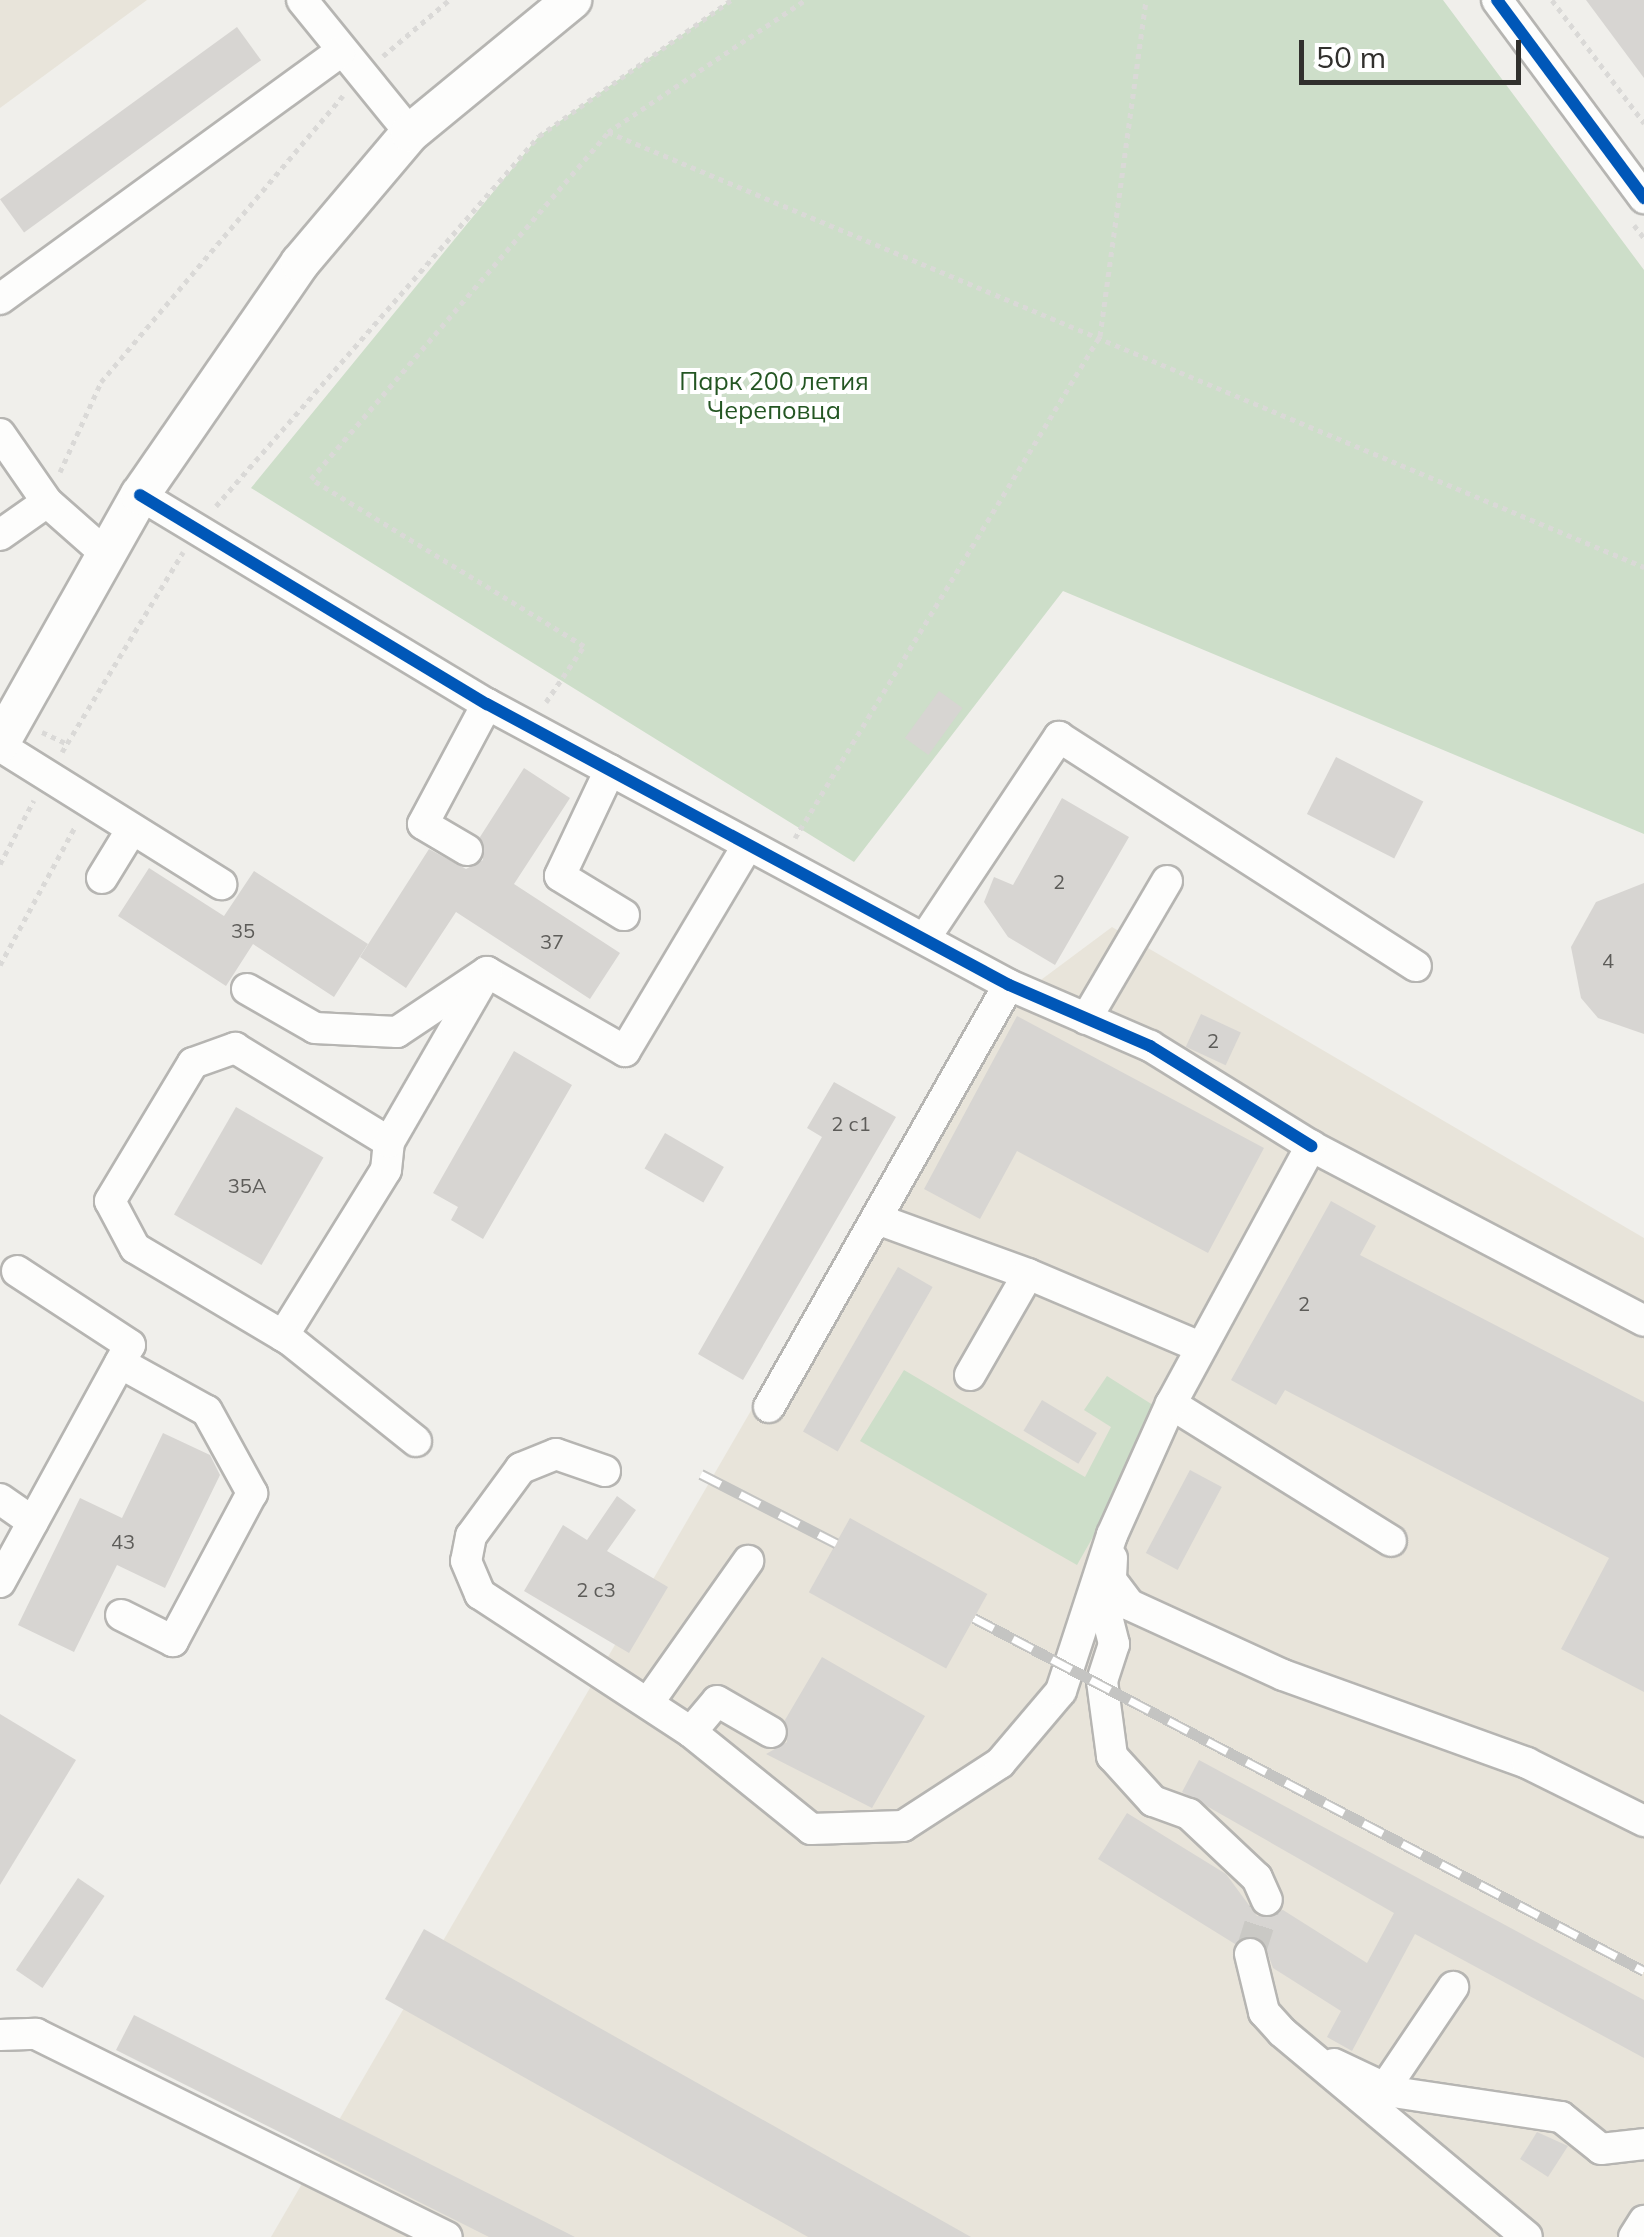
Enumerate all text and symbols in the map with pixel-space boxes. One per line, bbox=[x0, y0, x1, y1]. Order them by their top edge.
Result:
scale bar bbox=[1304, 20, 1526, 82]
text: 50 m bbox=[1316, 38, 1386, 76]
park label: Парк 200 летия Череповца bbox=[679, 367, 869, 426]
house number: 2 bbox=[1053, 869, 1065, 893]
house number: 35 bbox=[231, 918, 255, 942]
house number: 37 bbox=[540, 929, 564, 953]
house number: 4 bbox=[1602, 948, 1614, 972]
house number: 2 bbox=[1207, 1028, 1219, 1052]
house number: 2 с1 bbox=[831, 1111, 871, 1135]
house number: 35А bbox=[228, 1173, 266, 1197]
house number: 2 bbox=[1298, 1291, 1310, 1315]
house number: 43 bbox=[111, 1529, 135, 1553]
house number: 2 с3 bbox=[576, 1577, 616, 1601]

